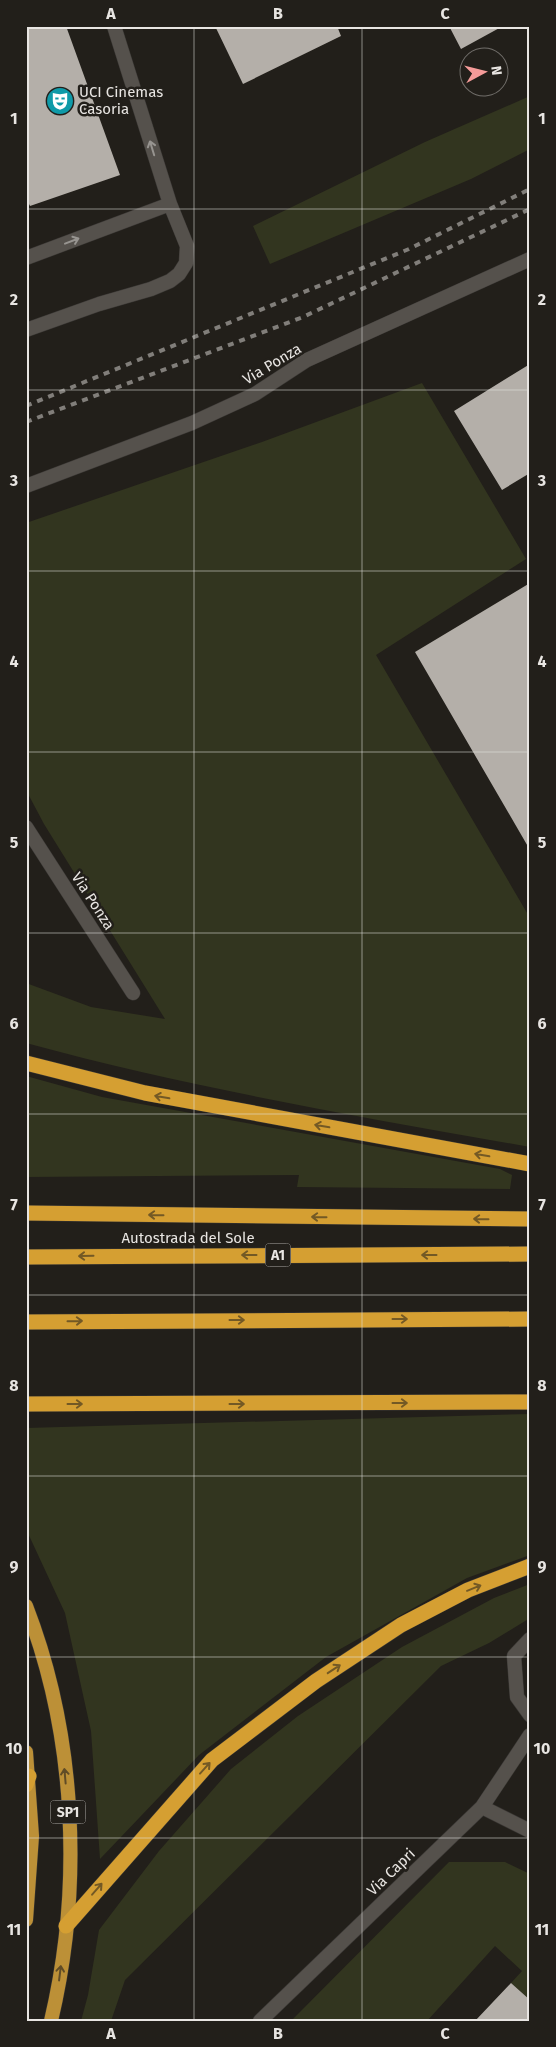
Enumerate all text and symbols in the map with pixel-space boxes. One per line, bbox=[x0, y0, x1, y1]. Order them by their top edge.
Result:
text: A bbox=[105, 4, 116, 23]
text: B bbox=[273, 4, 283, 23]
text: C bbox=[440, 4, 450, 23]
north arrow bbox=[458, 48, 508, 98]
text: N bbox=[487, 65, 505, 76]
place label: UCI Cinemas Casoria bbox=[79, 83, 163, 118]
theatre icon: UCI Cinemas Casoria bbox=[45, 86, 75, 116]
text: 1 bbox=[10, 109, 18, 128]
text: 1 bbox=[538, 109, 546, 128]
one-way arrow bbox=[147, 141, 156, 157]
one-way arrow bbox=[64, 236, 79, 245]
text: 2 bbox=[10, 290, 18, 309]
text: 2 bbox=[538, 290, 546, 309]
street label: Via Ponza bbox=[240, 340, 304, 388]
text: 3 bbox=[9, 471, 18, 490]
text: 3 bbox=[537, 471, 546, 490]
text: 4 bbox=[9, 652, 19, 671]
text: 4 bbox=[537, 652, 547, 671]
text: 5 bbox=[10, 833, 19, 852]
text: 5 bbox=[538, 833, 547, 852]
street label: Via Ponza bbox=[68, 869, 118, 933]
text: 6 bbox=[9, 1014, 19, 1033]
text: 6 bbox=[537, 1014, 547, 1033]
one-way arrow bbox=[154, 1091, 170, 1101]
one-way arrow bbox=[314, 1120, 330, 1130]
one-way arrow bbox=[474, 1150, 490, 1159]
text: 7 bbox=[10, 1195, 18, 1214]
text: 7 bbox=[538, 1195, 546, 1214]
one-way arrow bbox=[148, 1210, 164, 1220]
one-way arrow bbox=[311, 1212, 327, 1222]
one-way arrow bbox=[473, 1214, 490, 1224]
street label: Autostrada del Sole bbox=[121, 1229, 255, 1247]
road number: A1 bbox=[266, 1244, 290, 1266]
one-way arrow bbox=[241, 1250, 257, 1260]
one-way arrow bbox=[421, 1250, 437, 1260]
one-way arrow bbox=[78, 1251, 94, 1261]
one-way arrow bbox=[392, 1314, 408, 1324]
one-way arrow bbox=[229, 1315, 245, 1325]
one-way arrow bbox=[66, 1316, 83, 1326]
text: 8 bbox=[9, 1376, 19, 1395]
text: 8 bbox=[537, 1376, 547, 1395]
one-way arrow bbox=[392, 1398, 408, 1408]
one-way arrow bbox=[66, 1399, 83, 1409]
one-way arrow bbox=[229, 1399, 245, 1409]
text: 9 bbox=[10, 1557, 19, 1576]
text: 9 bbox=[538, 1557, 547, 1576]
one-way arrow bbox=[466, 1583, 481, 1592]
one-way arrow bbox=[327, 1664, 341, 1674]
text: 10 bbox=[6, 1739, 22, 1758]
text: 10 bbox=[534, 1739, 550, 1758]
one-way arrow bbox=[199, 1761, 211, 1774]
one-way arrow bbox=[60, 1768, 70, 1784]
road number: SP1 bbox=[50, 1800, 86, 1824]
street label: Via Capri bbox=[363, 1845, 419, 1899]
one-way arrow bbox=[92, 1883, 103, 1896]
text: 11 bbox=[7, 1920, 21, 1939]
text: 11 bbox=[535, 1920, 549, 1939]
one-way arrow bbox=[55, 1965, 65, 1981]
text: A bbox=[105, 2024, 116, 2043]
text: B bbox=[273, 2024, 283, 2043]
text: C bbox=[440, 2024, 450, 2043]

